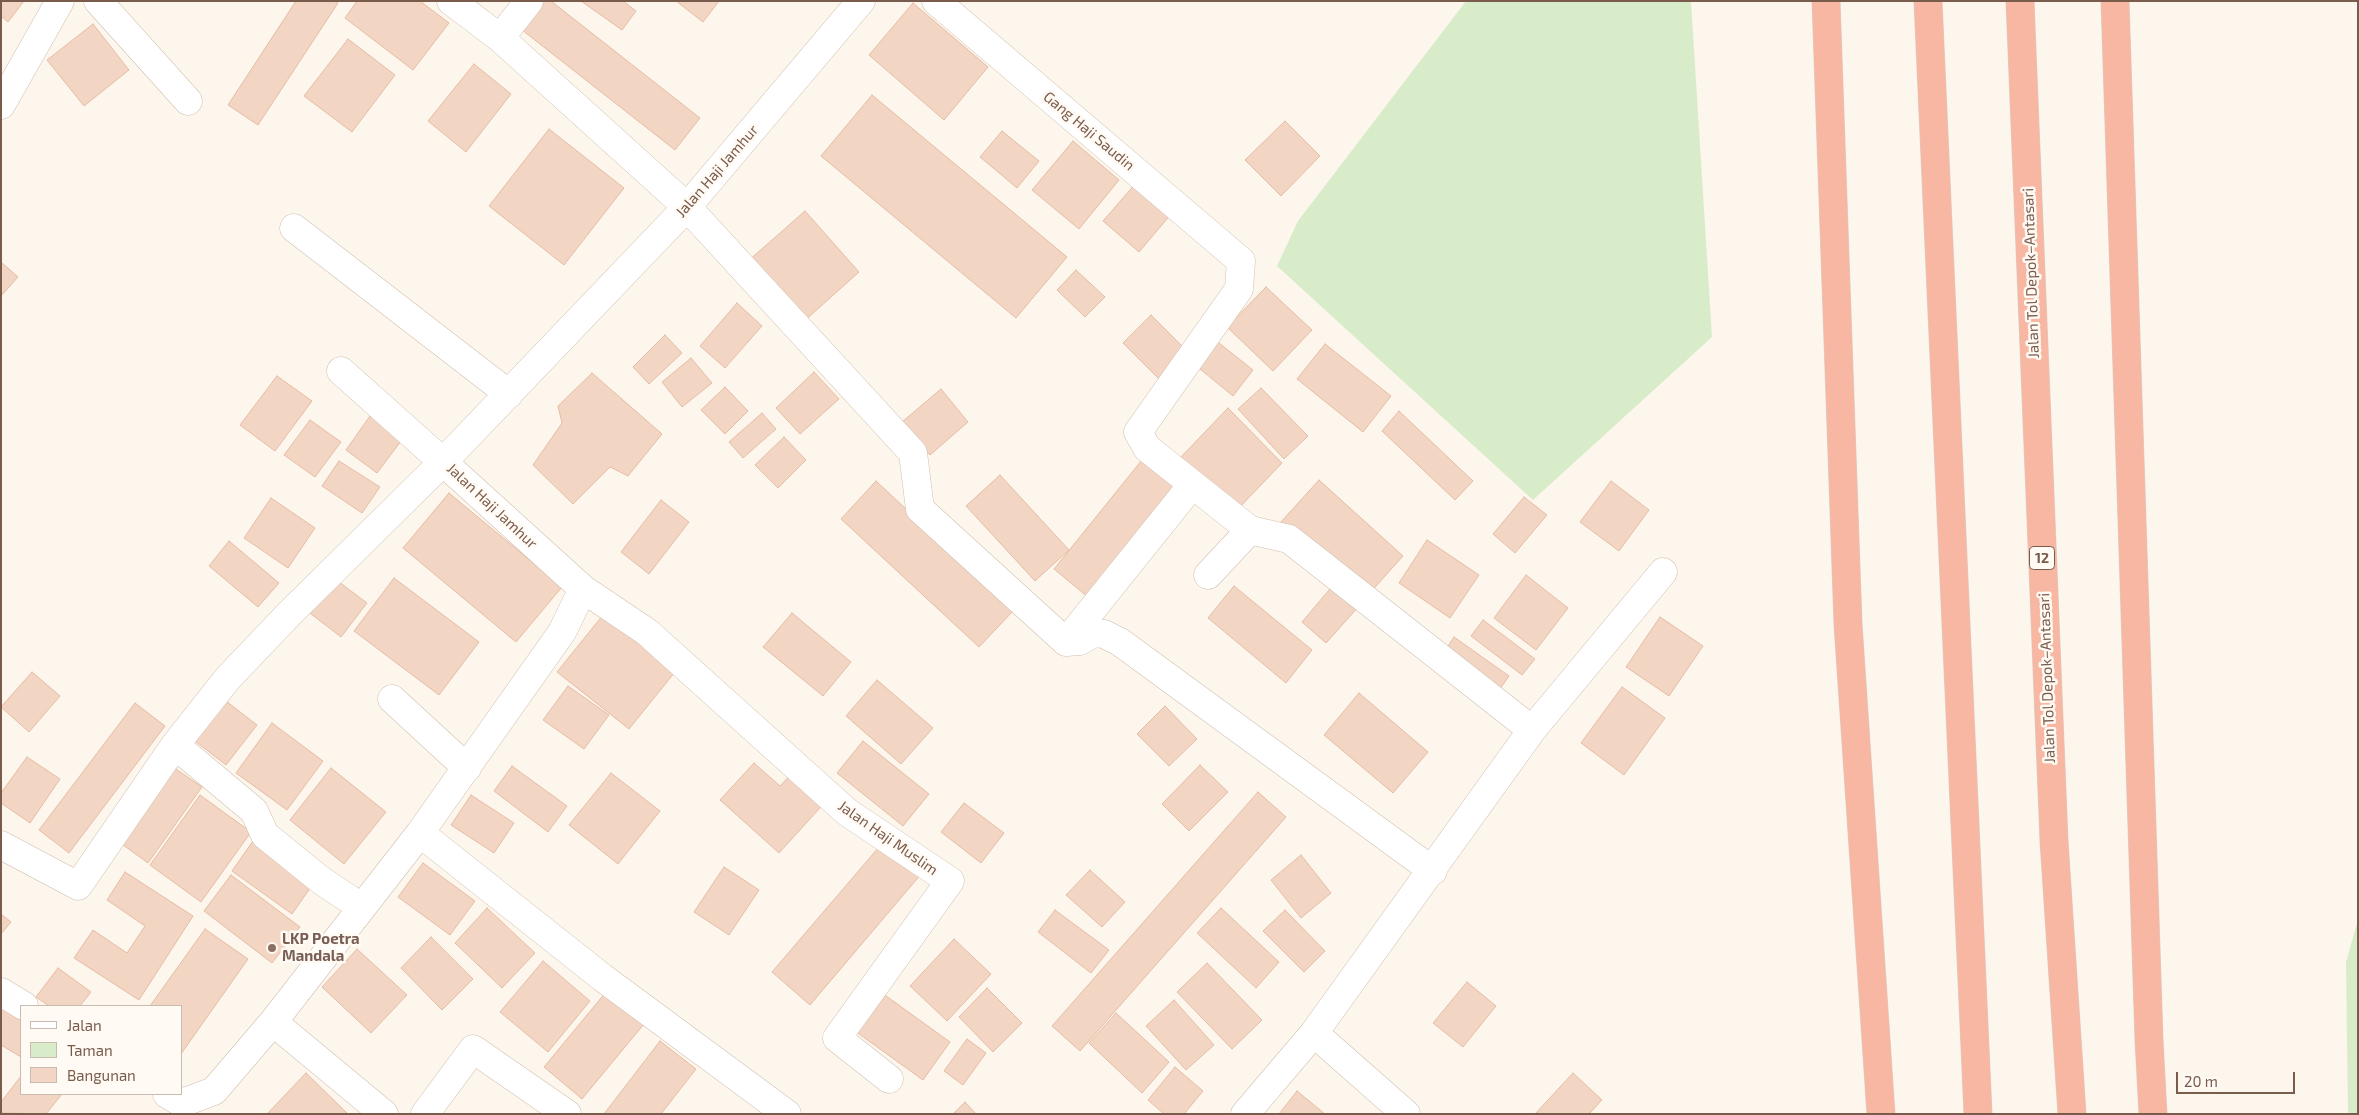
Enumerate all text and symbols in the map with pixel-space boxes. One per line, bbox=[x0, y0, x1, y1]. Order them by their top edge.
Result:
street label: Gang Haji Saudin bbox=[1040, 88, 1138, 174]
street label: Jalan Haji Jamhur bbox=[672, 121, 762, 221]
street label: Jalan Tol Depok–Antasari bbox=[2019, 188, 2043, 358]
street label: Jalan Haji Jamhur bbox=[443, 460, 541, 552]
road number: 12 bbox=[2030, 546, 2054, 570]
street label: Jalan Tol Depok–Antasari bbox=[2035, 593, 2059, 763]
street label: Jalan Haji Muslim bbox=[835, 797, 941, 879]
place label: LKP Poetra Mandala bbox=[282, 930, 360, 965]
marker: LKP Poetra Mandala bbox=[266, 942, 278, 954]
legend bbox=[20, 1005, 182, 1095]
text: Jalan bbox=[67, 1016, 102, 1034]
text: Taman bbox=[67, 1041, 113, 1059]
scale bar bbox=[2179, 1062, 2298, 1094]
text: Bangunan bbox=[67, 1066, 136, 1084]
text: 20 m bbox=[2184, 1072, 2218, 1090]

